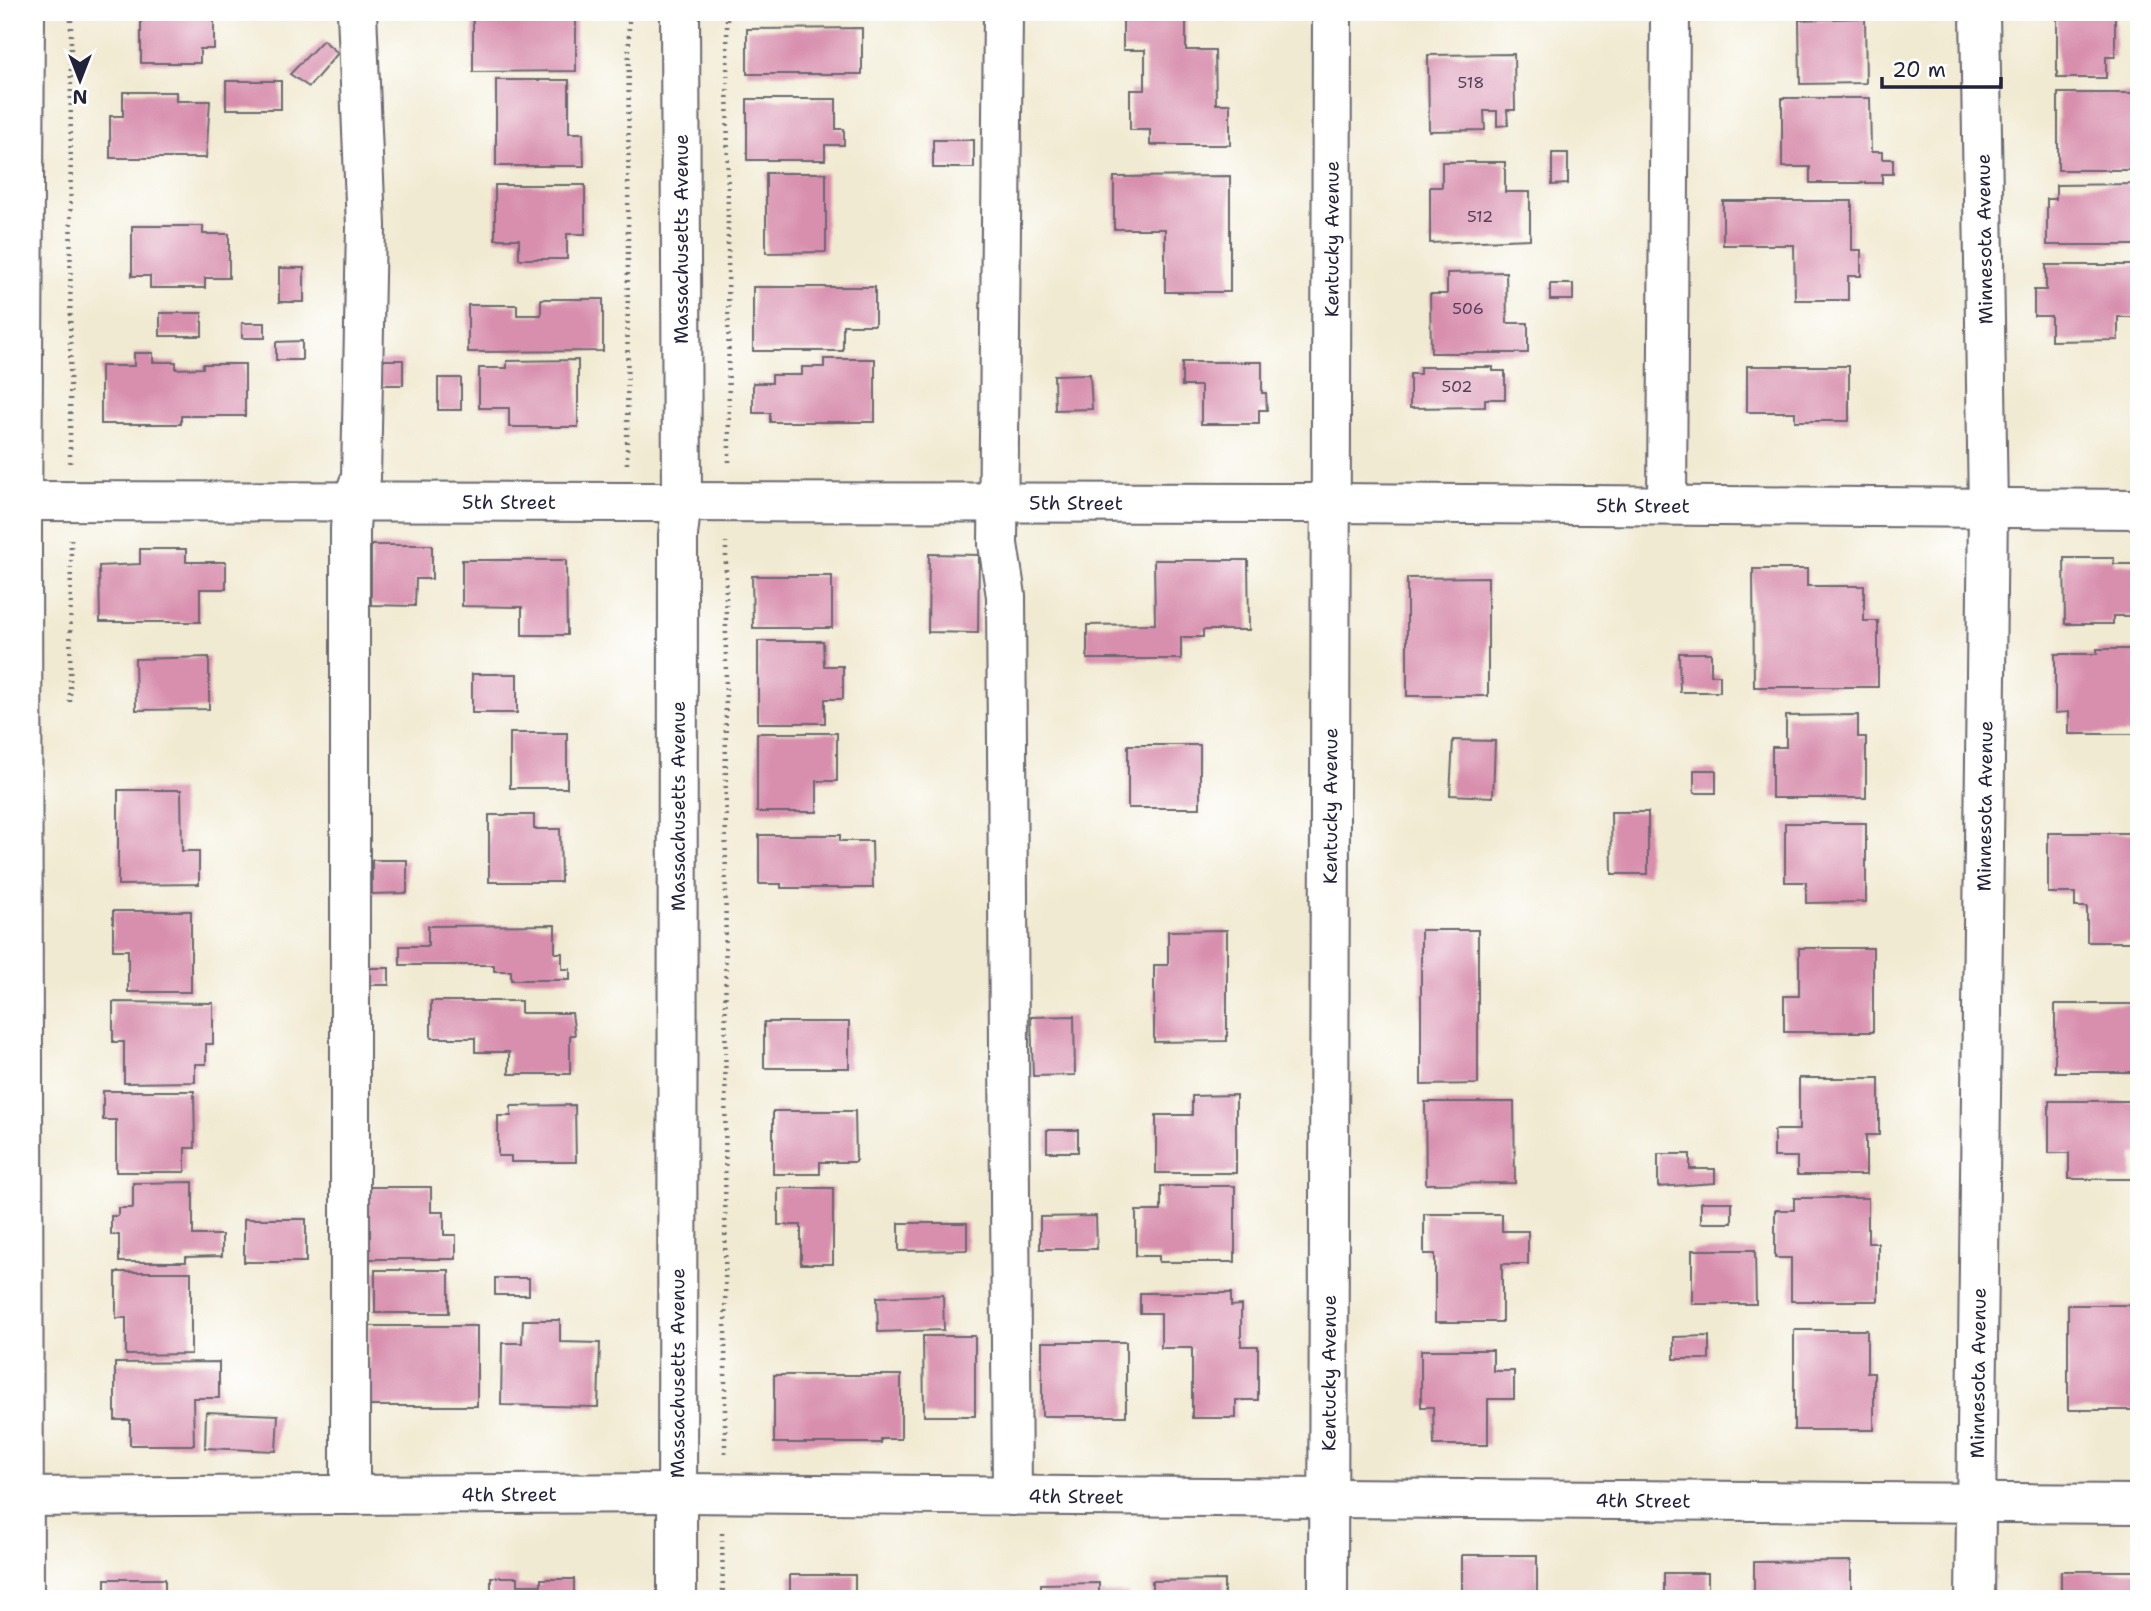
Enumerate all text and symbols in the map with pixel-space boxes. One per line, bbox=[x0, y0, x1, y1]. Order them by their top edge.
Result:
north arrow bbox=[46, 46, 116, 116]
scale bar bbox=[1882, 46, 2000, 90]
text: 20 m bbox=[1892, 56, 1946, 84]
house number: 518 bbox=[1458, 72, 1484, 93]
text: N bbox=[72, 84, 88, 109]
street label: Massachusetts Avenue bbox=[669, 134, 694, 344]
street label: Minnesota Avenue bbox=[1971, 153, 1998, 324]
street label: Kentucky Avenue bbox=[1319, 161, 1345, 317]
house number: 512 bbox=[1467, 206, 1493, 227]
house number: 506 bbox=[1452, 298, 1484, 319]
house number: 502 bbox=[1441, 376, 1473, 397]
street label: 5th Street bbox=[462, 490, 556, 515]
street label: 5th Street bbox=[1029, 491, 1123, 516]
street label: 5th Street bbox=[1596, 493, 1690, 519]
street label: Massachusetts Avenue bbox=[666, 701, 691, 911]
street label: Minnesota Avenue bbox=[1971, 721, 1998, 892]
street label: Kentucky Avenue bbox=[1318, 728, 1343, 884]
street label: Massachusetts Avenue bbox=[665, 1268, 690, 1478]
street label: Minnesota Avenue bbox=[1965, 1288, 1992, 1459]
street label: Kentucky Avenue bbox=[1316, 1295, 1342, 1451]
street label: 4th Street bbox=[461, 1482, 557, 1507]
street label: 4th Street bbox=[1028, 1484, 1124, 1509]
street label: 4th Street bbox=[1595, 1488, 1691, 1514]

